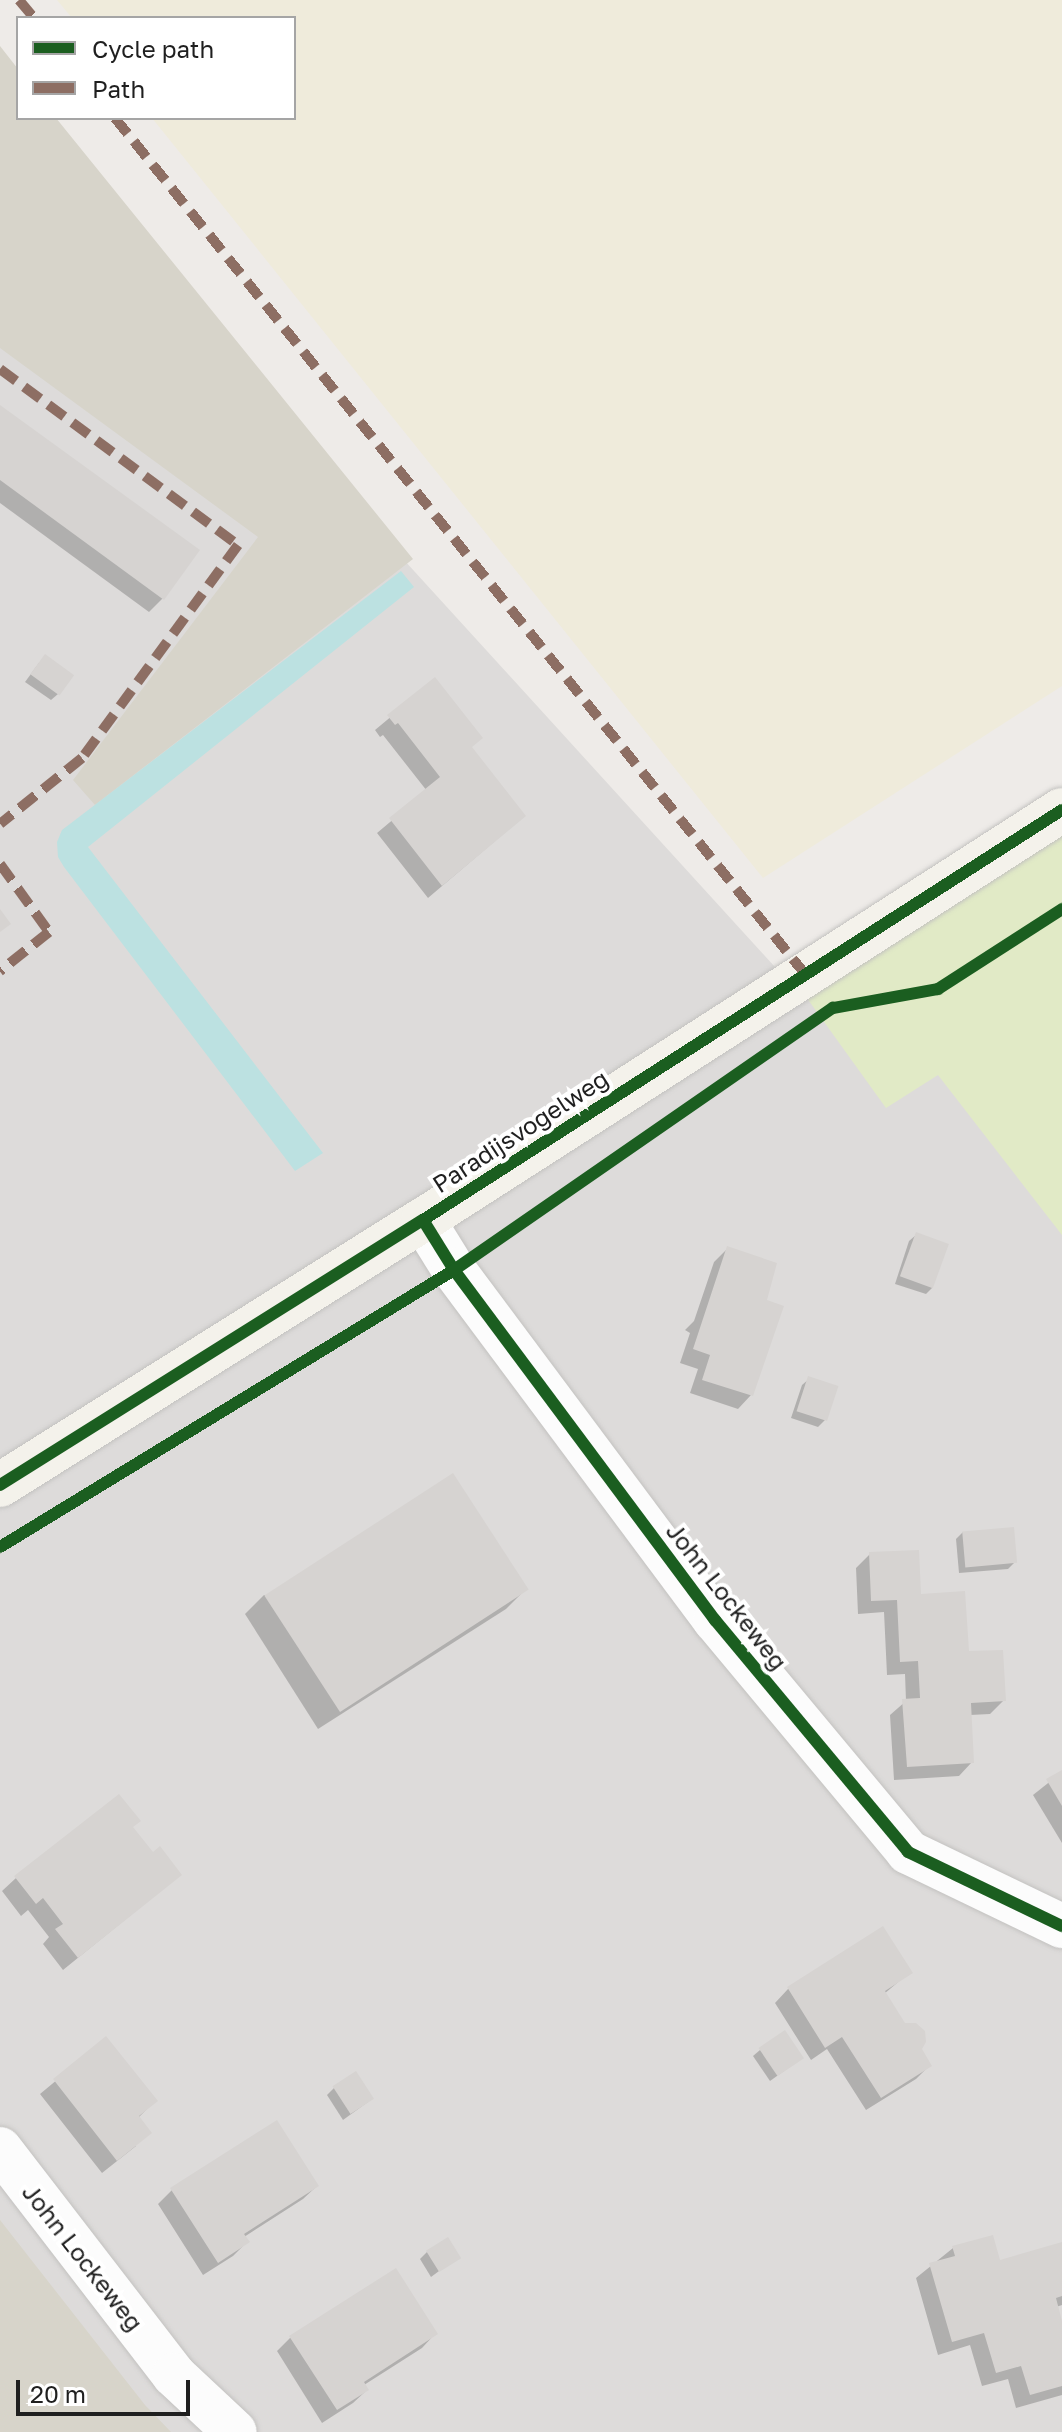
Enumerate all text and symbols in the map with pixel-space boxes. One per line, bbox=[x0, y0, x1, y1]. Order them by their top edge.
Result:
legend bbox=[16, 16, 296, 120]
text: Cycle path bbox=[92, 34, 214, 63]
text: Path bbox=[92, 74, 145, 103]
street label: Paradijsvogelweg bbox=[427, 1064, 613, 1198]
street label: John Lockeweg bbox=[661, 1517, 793, 1675]
street label: John Lockeweg bbox=[17, 2178, 149, 2336]
scale bar bbox=[20, 2364, 194, 2414]
text: 20 m bbox=[30, 2379, 86, 2408]

